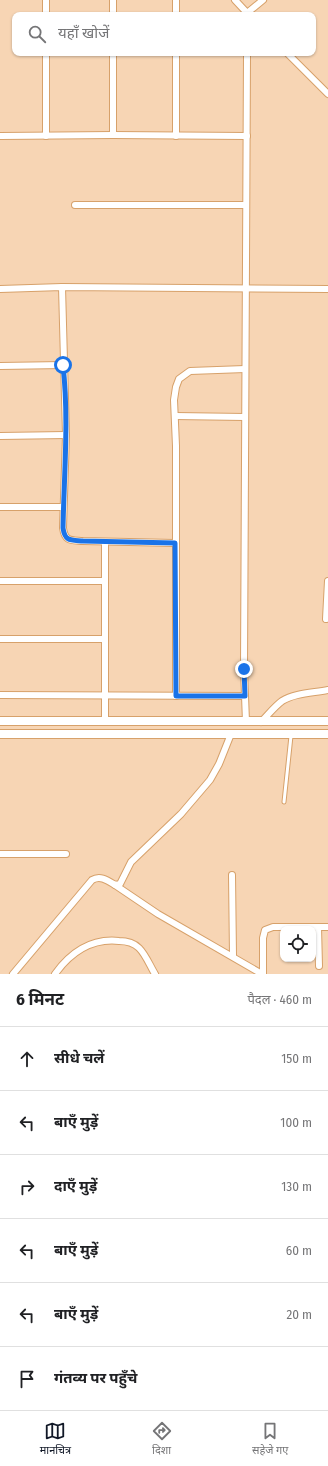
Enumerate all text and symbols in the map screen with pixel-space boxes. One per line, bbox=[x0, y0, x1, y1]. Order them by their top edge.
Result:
search box bbox=[12, 12, 316, 56]
icon: search bbox=[26, 23, 48, 45]
text: यहाँ खोजें bbox=[58, 24, 109, 42]
route start bbox=[54, 356, 72, 374]
route end bbox=[235, 660, 253, 678]
map controls bbox=[280, 926, 316, 962]
button: locate bbox=[280, 926, 316, 962]
text: 6 मिनट bbox=[16, 989, 64, 1010]
text: पैदल · 460 m bbox=[247, 992, 312, 1007]
icon: ahead bbox=[16, 1048, 38, 1070]
text: सीधे चलें bbox=[54, 1049, 104, 1067]
text: 150 m bbox=[281, 1051, 312, 1066]
icon: left bbox=[16, 1112, 38, 1134]
text: बाएँ मुड़ें bbox=[54, 1113, 98, 1131]
text: 100 m bbox=[280, 1115, 312, 1130]
icon: right bbox=[16, 1176, 38, 1198]
text: दाएँ मुड़ें bbox=[54, 1177, 97, 1195]
text: 130 m bbox=[281, 1179, 312, 1194]
icon: left bbox=[16, 1240, 38, 1262]
text: बाएँ मुड़ें bbox=[54, 1241, 98, 1259]
text: 60 m bbox=[286, 1243, 312, 1258]
icon: left bbox=[16, 1304, 38, 1326]
text: बाएँ मुड़ें bbox=[54, 1305, 98, 1323]
text: 20 m bbox=[286, 1307, 312, 1322]
icon: arrive bbox=[16, 1368, 38, 1390]
text: गंतव्य पर पहुँचे bbox=[54, 1369, 137, 1387]
tab: मानचित्र bbox=[40, 1420, 71, 1458]
tab: दिशा bbox=[151, 1420, 173, 1458]
tab: सहेजे गए bbox=[252, 1420, 288, 1458]

